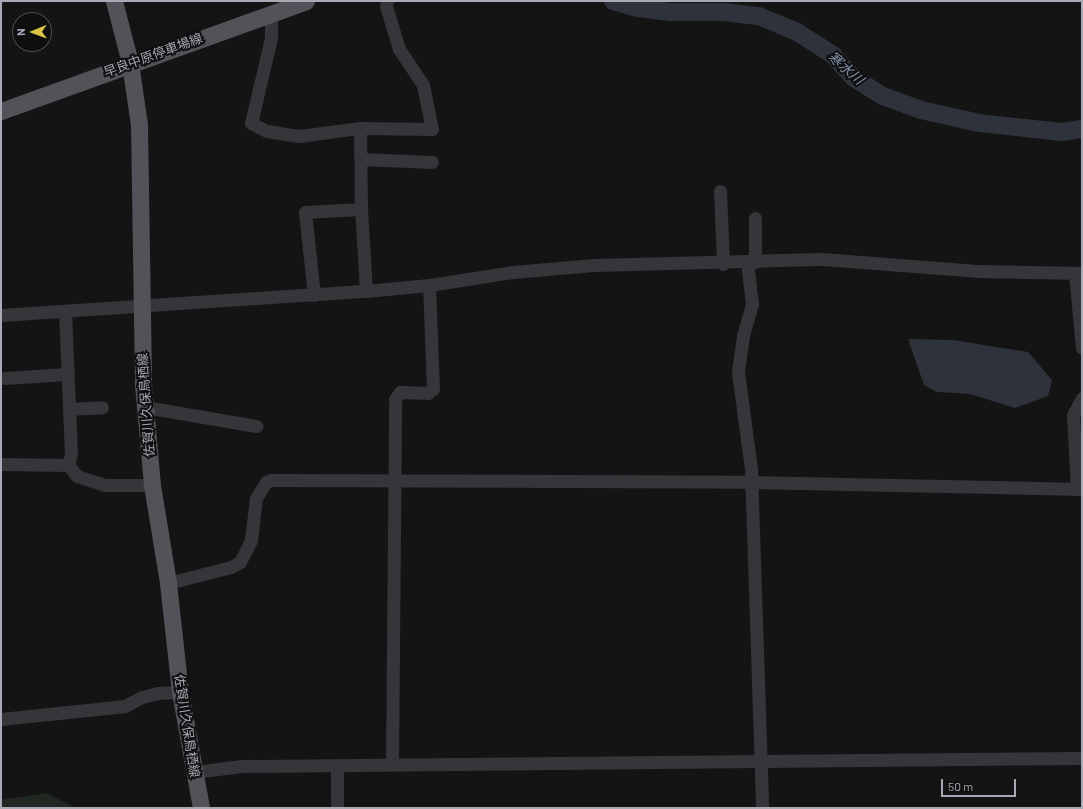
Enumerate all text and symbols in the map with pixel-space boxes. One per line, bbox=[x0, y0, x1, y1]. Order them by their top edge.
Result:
north arrow bbox=[12, 12, 52, 52]
text: N bbox=[14, 28, 27, 36]
street label: 早良中原停車場線 bbox=[101, 30, 205, 80]
water label: 寒水川 bbox=[825, 48, 867, 88]
street label: 佐賀川久保鳥栖線 bbox=[135, 353, 157, 457]
street label: 佐賀川久保鳥栖線 bbox=[171, 673, 203, 779]
scale bar bbox=[943, 771, 1018, 797]
text: 50 m bbox=[948, 779, 973, 793]

